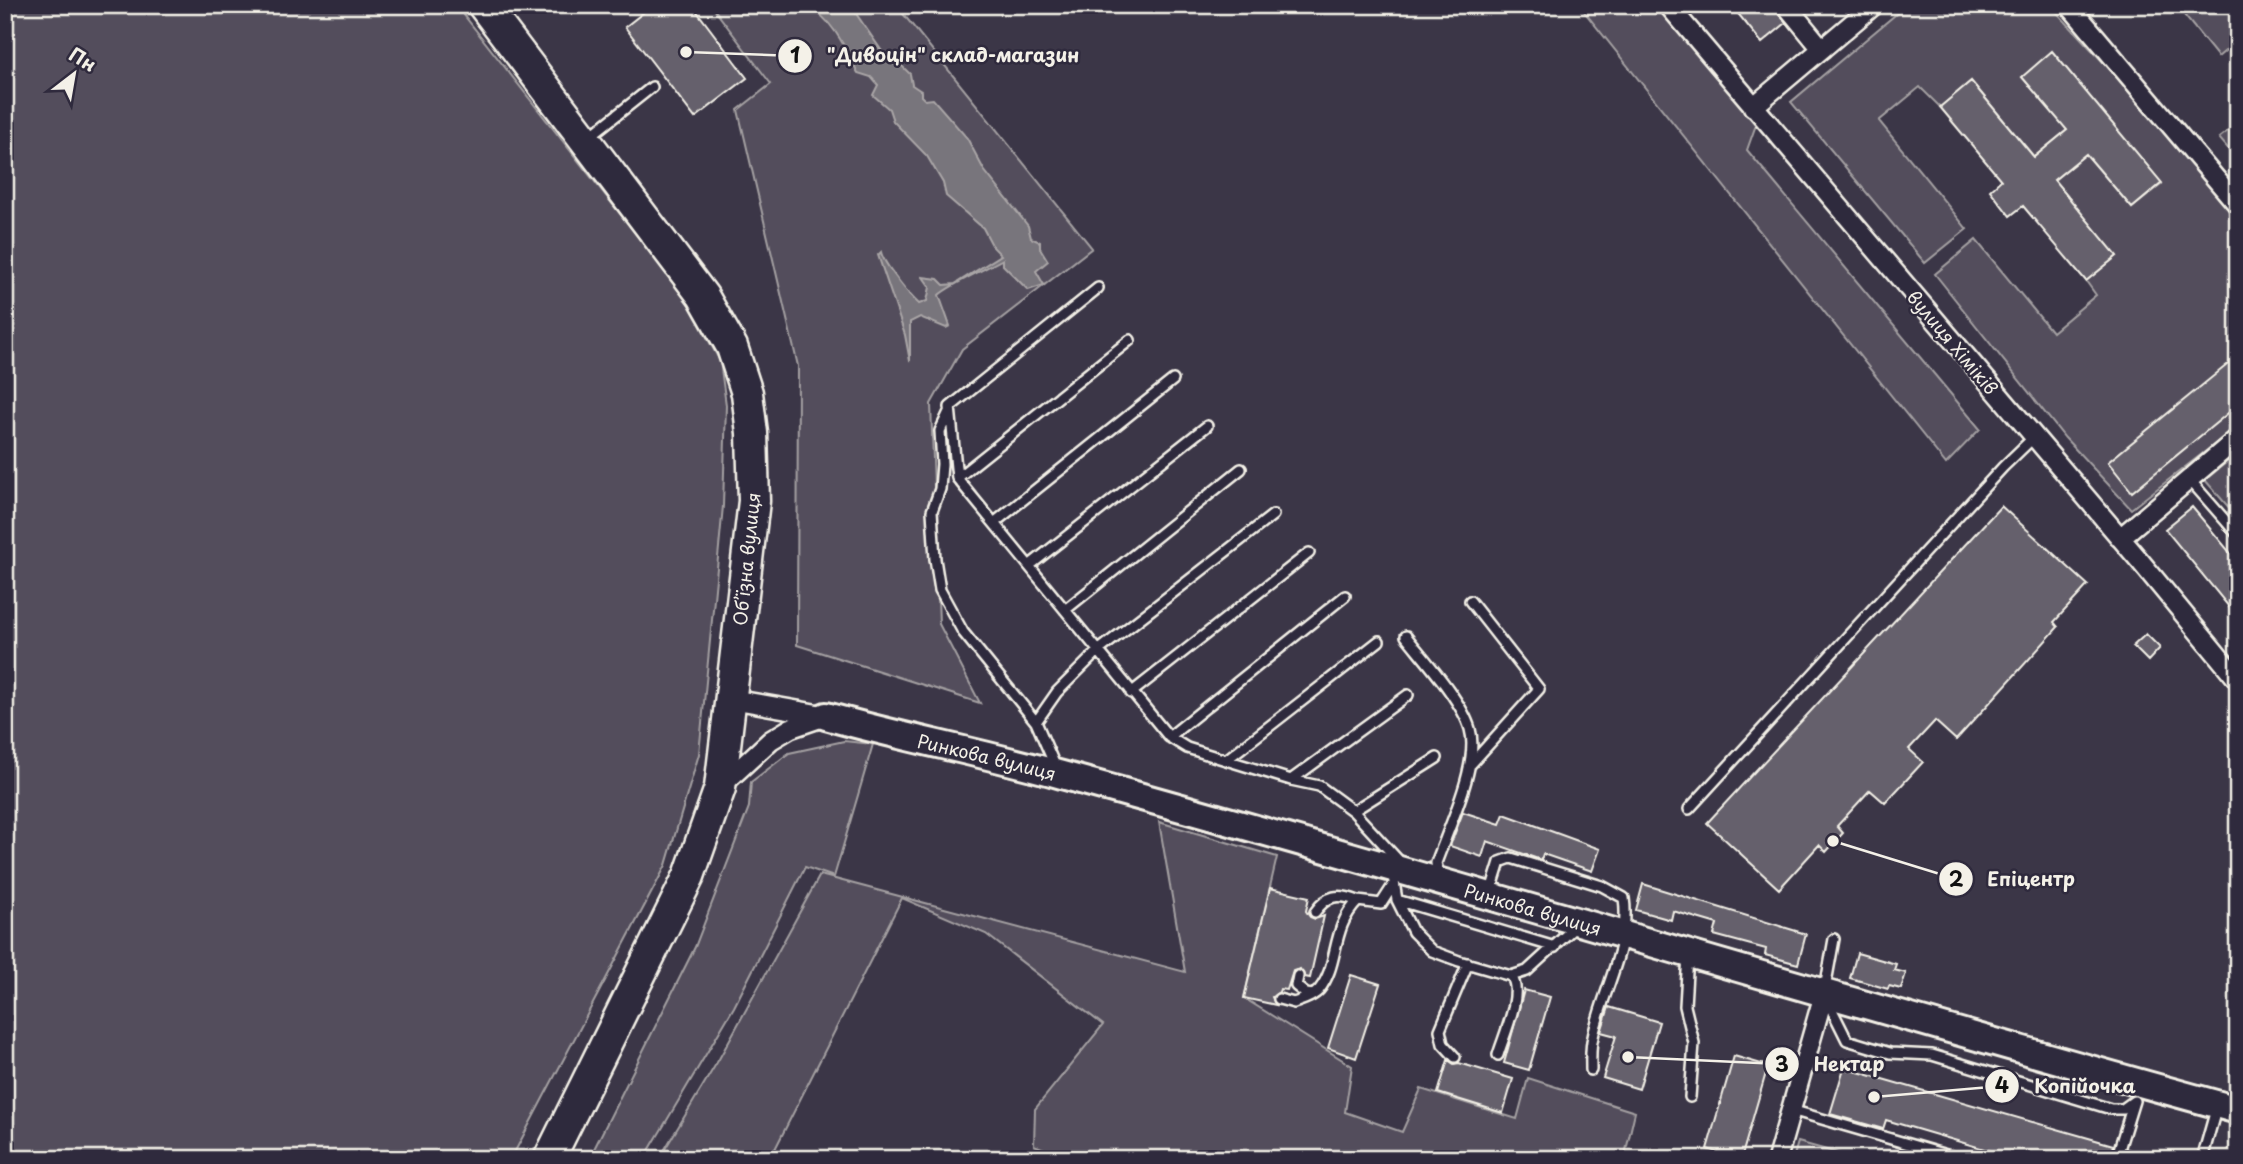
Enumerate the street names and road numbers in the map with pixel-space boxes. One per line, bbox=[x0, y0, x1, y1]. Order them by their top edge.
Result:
street label: вулиця Хіміків bbox=[1901, 284, 2005, 400]
street label: Обʼїзна вулиця bbox=[726, 491, 766, 627]
street label: Ринкова вулиця bbox=[915, 726, 1059, 786]
street label: Ринкова вулиця bbox=[1461, 876, 1605, 941]

